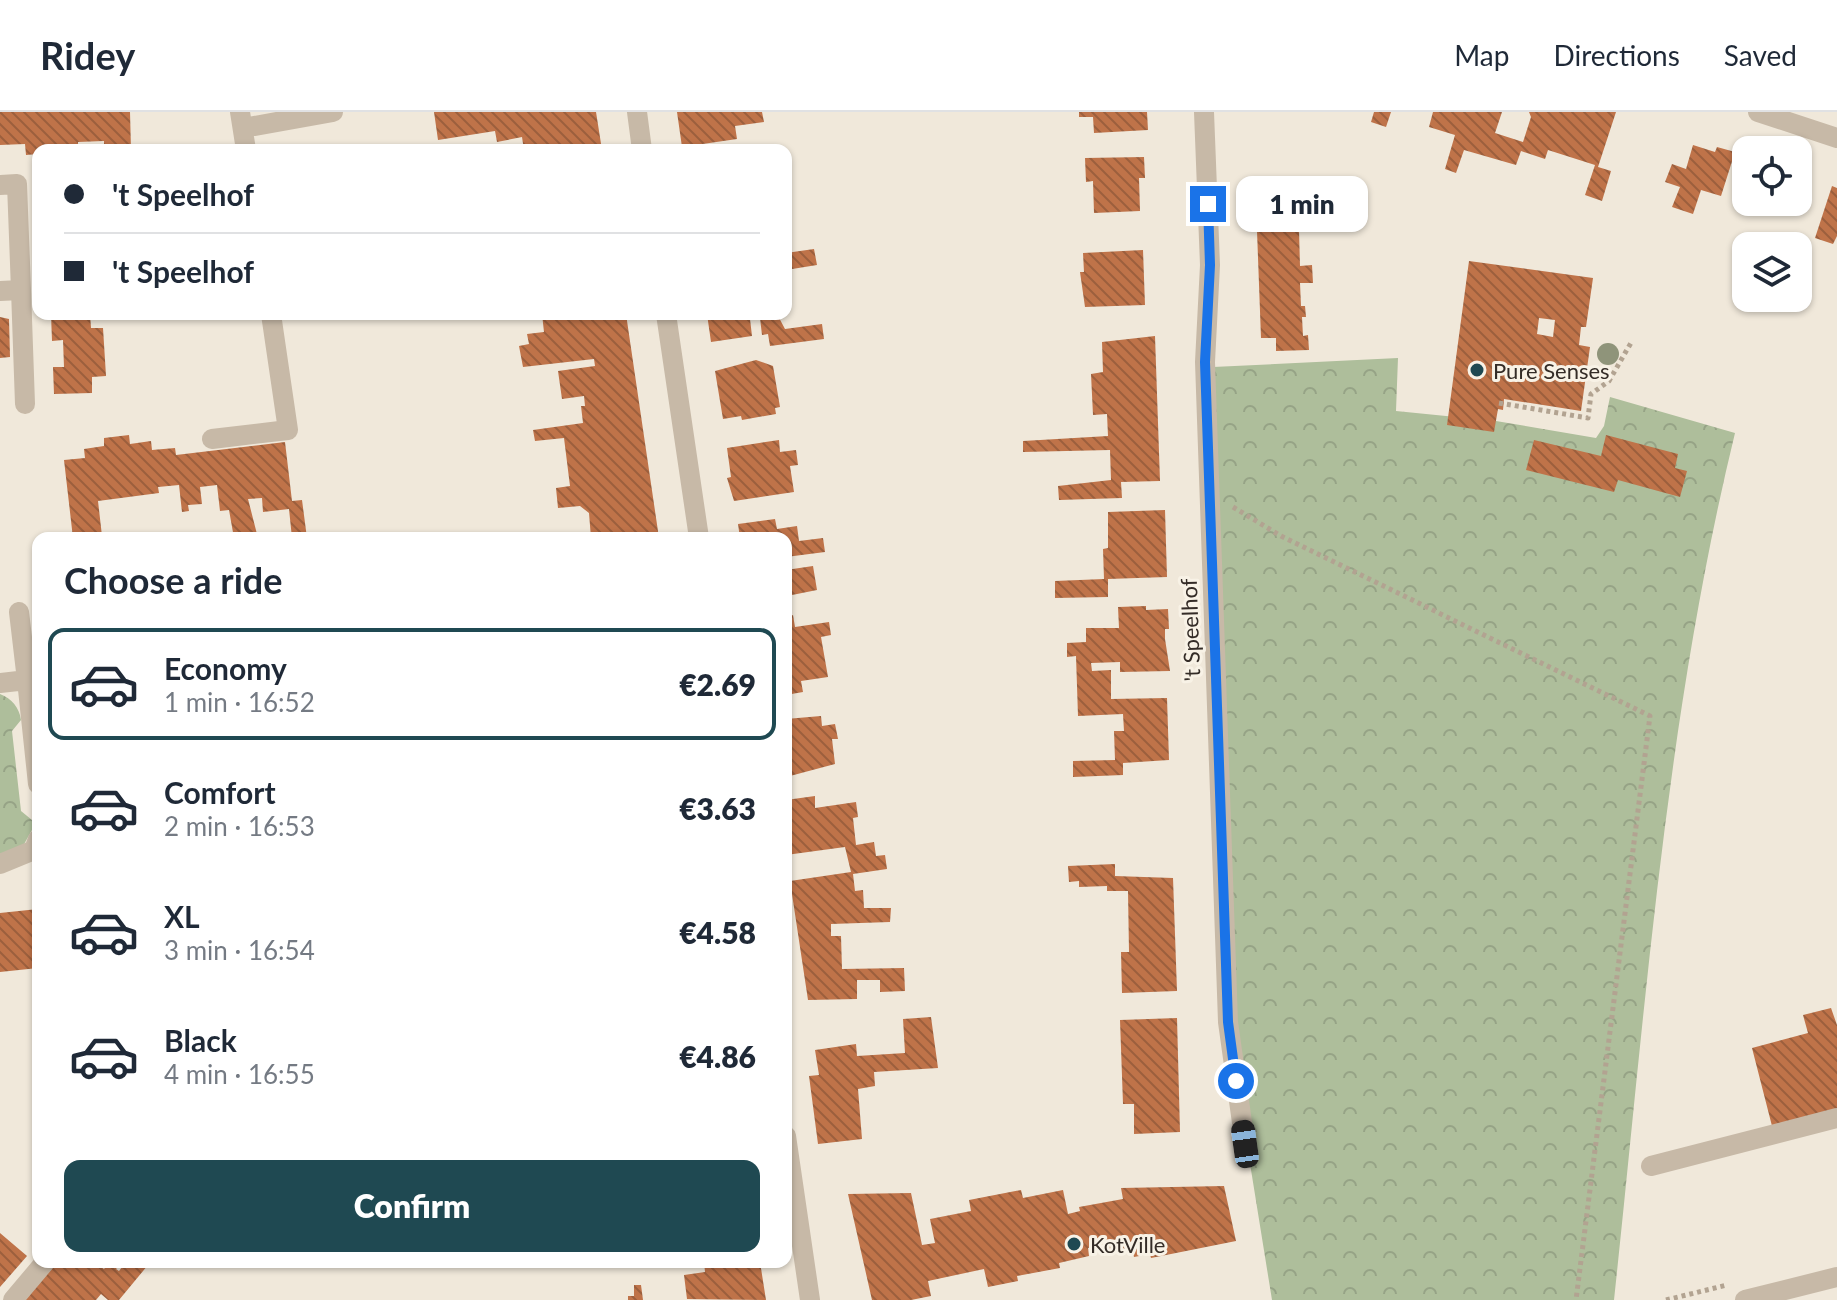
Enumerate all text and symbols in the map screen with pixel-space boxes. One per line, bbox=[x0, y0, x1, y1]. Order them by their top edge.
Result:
text: Ridey bbox=[40, 32, 135, 78]
text: Map bbox=[1454, 38, 1509, 72]
text: Directions bbox=[1553, 38, 1680, 72]
text: Saved bbox=[1724, 38, 1797, 72]
map controls bbox=[1732, 136, 1812, 312]
button: locate bbox=[1732, 136, 1812, 216]
text: 't Speelhof bbox=[112, 176, 254, 212]
callout: 1 min bbox=[1236, 176, 1368, 232]
route end bbox=[1190, 186, 1226, 222]
text: 1 min bbox=[1270, 188, 1334, 220]
button: layers bbox=[1732, 232, 1812, 312]
text: 't Speelhof bbox=[112, 253, 254, 289]
place label: Pure Senses bbox=[1493, 357, 1610, 384]
marker: Pure Senses bbox=[1468, 361, 1486, 379]
text: Choose a ride bbox=[64, 558, 283, 602]
street label: 't Speelhof bbox=[1175, 578, 1205, 682]
icon: car bbox=[68, 648, 140, 720]
text: Economy bbox=[164, 650, 287, 686]
text: €2.69 bbox=[679, 666, 756, 702]
text: 1 min · 16:52 bbox=[164, 686, 315, 718]
icon: car bbox=[68, 772, 140, 844]
text: Comfort bbox=[164, 774, 276, 810]
text: €3.63 bbox=[679, 790, 756, 826]
text: 2 min · 16:53 bbox=[164, 810, 315, 842]
icon: car bbox=[68, 896, 140, 968]
text: XL bbox=[164, 898, 200, 934]
text: €4.58 bbox=[679, 914, 756, 950]
text: 3 min · 16:54 bbox=[164, 934, 315, 966]
icon: car bbox=[68, 1020, 140, 1092]
text: Black bbox=[164, 1022, 237, 1058]
text: €4.86 bbox=[679, 1038, 756, 1074]
text: 4 min · 16:55 bbox=[164, 1058, 315, 1090]
route start bbox=[1218, 1063, 1254, 1099]
car bbox=[1230, 1119, 1260, 1169]
button: Confirm bbox=[64, 1160, 760, 1252]
place label: KotVille bbox=[1090, 1231, 1165, 1258]
marker: KotVille bbox=[1065, 1235, 1083, 1253]

